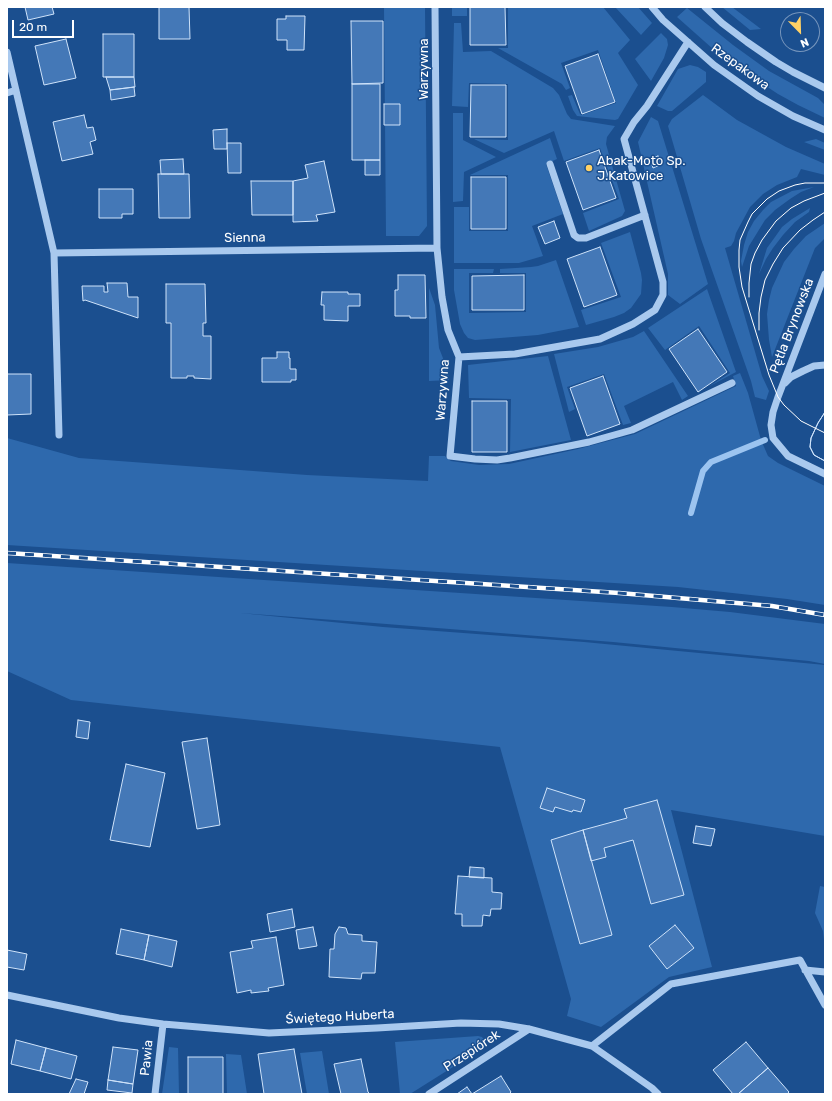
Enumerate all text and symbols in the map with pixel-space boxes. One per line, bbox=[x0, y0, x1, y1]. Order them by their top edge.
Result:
scale bar bbox=[14, 12, 76, 38]
north arrow bbox=[780, 12, 820, 52]
text: 20 m bbox=[19, 20, 47, 34]
text: N bbox=[798, 35, 811, 50]
street label: Warzywna bbox=[416, 38, 432, 100]
street label: Rzepakowa bbox=[708, 41, 772, 93]
place label: Abak-Moto Sp. J.Katowice bbox=[597, 153, 685, 184]
marker: Abak-Moto Sp. J.Katowice bbox=[584, 163, 594, 173]
street label: Sienna bbox=[224, 230, 266, 246]
street label: Pętla Brynowska bbox=[767, 276, 817, 376]
street label: Warzywna bbox=[433, 359, 453, 421]
street label: Świętego Huberta bbox=[285, 1006, 395, 1028]
street label: Przepiórek bbox=[441, 1027, 503, 1075]
street label: Pawia bbox=[137, 1039, 157, 1077]

